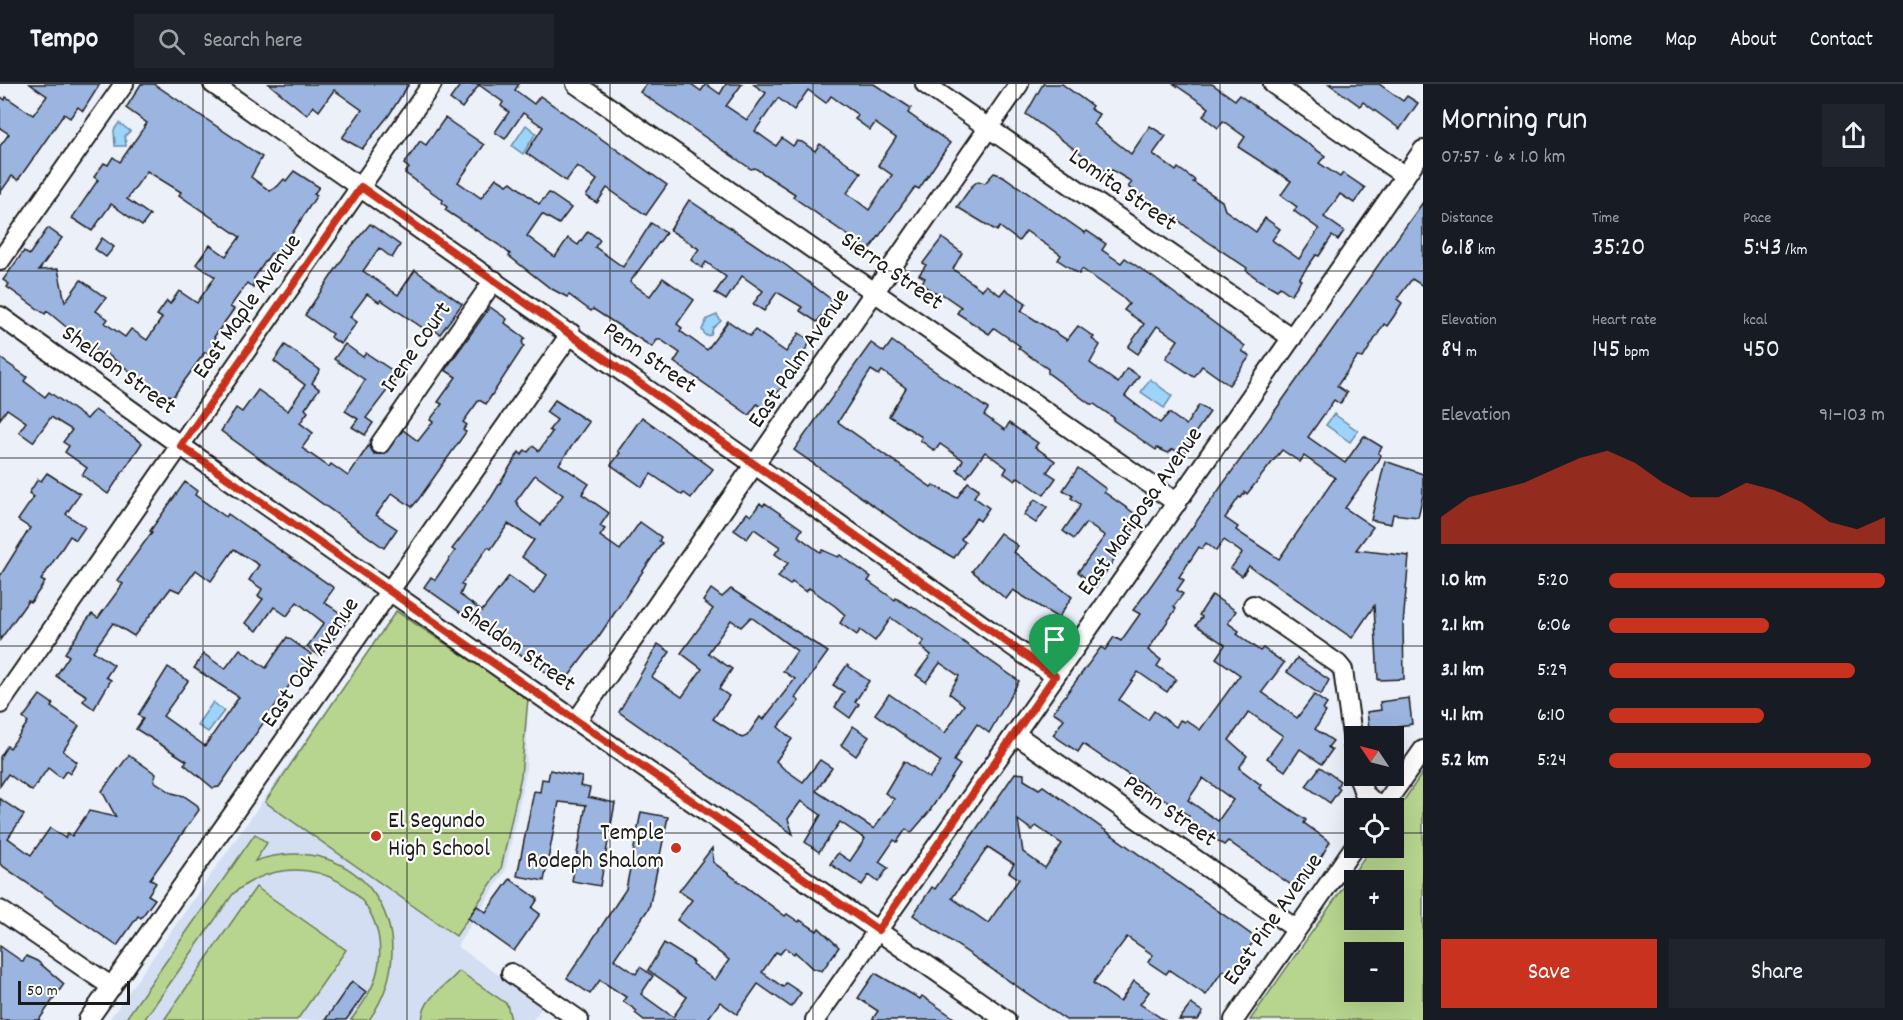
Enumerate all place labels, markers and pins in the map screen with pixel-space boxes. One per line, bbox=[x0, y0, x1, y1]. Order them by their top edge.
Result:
pin bbox=[1029, 614, 1080, 676]
place label: El Segundo High School bbox=[388, 805, 490, 867]
place label: Temple Rodeph Shalom bbox=[527, 817, 664, 879]
marker: El Segundo High School bbox=[369, 829, 383, 843]
marker: Temple Rodeph Shalom bbox=[669, 841, 683, 855]

